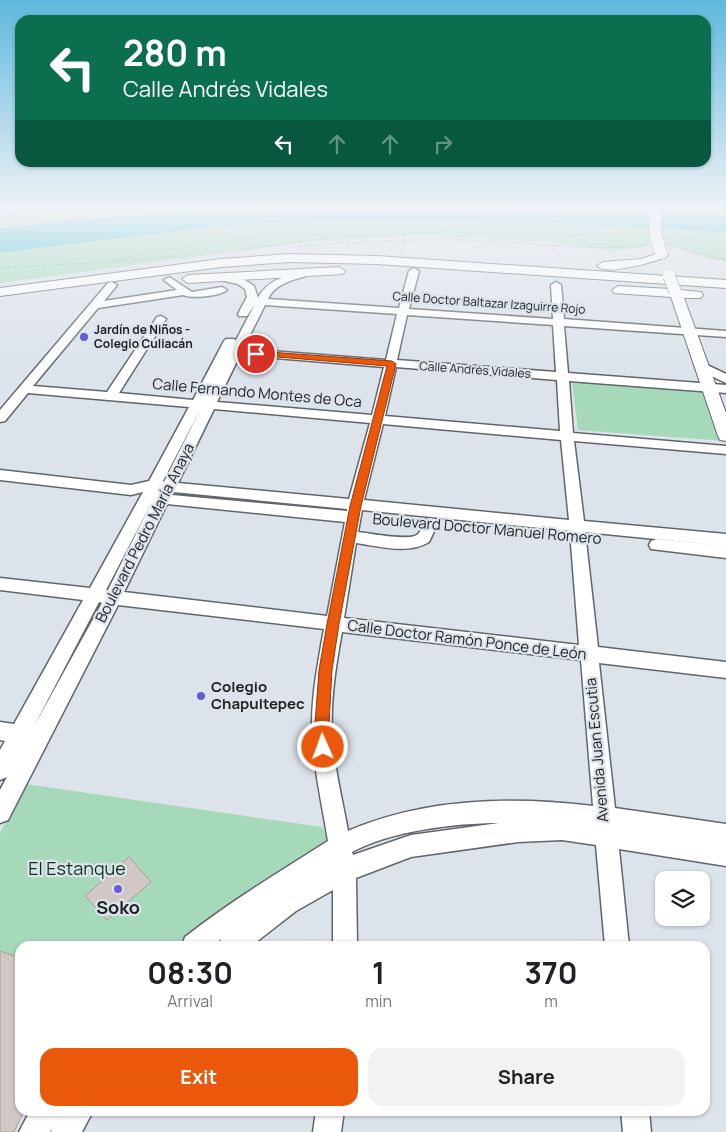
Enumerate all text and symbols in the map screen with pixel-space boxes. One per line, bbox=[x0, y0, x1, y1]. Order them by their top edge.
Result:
text: 280 m bbox=[123, 29, 227, 77]
icon: left bbox=[40, 35, 105, 100]
text: Calle Andrés Vidales bbox=[123, 74, 328, 104]
icon: left bbox=[270, 130, 298, 158]
icon: ahead bbox=[323, 130, 351, 158]
icon: ahead bbox=[376, 130, 404, 158]
icon: right bbox=[429, 130, 457, 158]
street label: Calle Doctor Baltazar Izaguirre Rojo bbox=[392, 287, 586, 318]
place label: Jardín de Niños - Colegio Culiacán bbox=[94, 321, 193, 352]
marker: Jardín de Niños - Colegio Culiacán bbox=[78, 331, 90, 343]
pin bbox=[235, 333, 277, 375]
icon: arrive bbox=[242, 340, 270, 368]
street label: Calle Andrés Vidales bbox=[419, 357, 531, 382]
street label: Calle Fernando Montes de Oca bbox=[152, 373, 363, 412]
street label: Boulevard Pedro María Anaya bbox=[90, 439, 199, 626]
street label: Boulevard Doctor Manuel Romero bbox=[372, 508, 603, 549]
street label: Calle Doctor Ramón Ponce de León bbox=[346, 614, 588, 665]
place label: Colegio Chapultepec bbox=[211, 676, 305, 714]
street label: Avenida Juan Escutia bbox=[580, 677, 613, 823]
marker: Colegio Chapultepec bbox=[195, 690, 207, 702]
position arrow bbox=[296, 720, 348, 772]
park label: El Estanque bbox=[28, 856, 126, 880]
map controls bbox=[655, 871, 710, 926]
button: layers bbox=[655, 871, 710, 926]
marker: Soko bbox=[112, 883, 124, 895]
place label: Soko bbox=[96, 895, 140, 919]
text: 08:30 bbox=[147, 952, 233, 993]
text: 1 bbox=[372, 952, 385, 993]
text: 370 bbox=[524, 952, 578, 993]
text: Arrival bbox=[167, 990, 213, 1012]
text: min bbox=[365, 990, 392, 1012]
text: m bbox=[544, 990, 558, 1012]
button: Exit bbox=[40, 1048, 358, 1106]
button: Share bbox=[368, 1048, 685, 1106]

